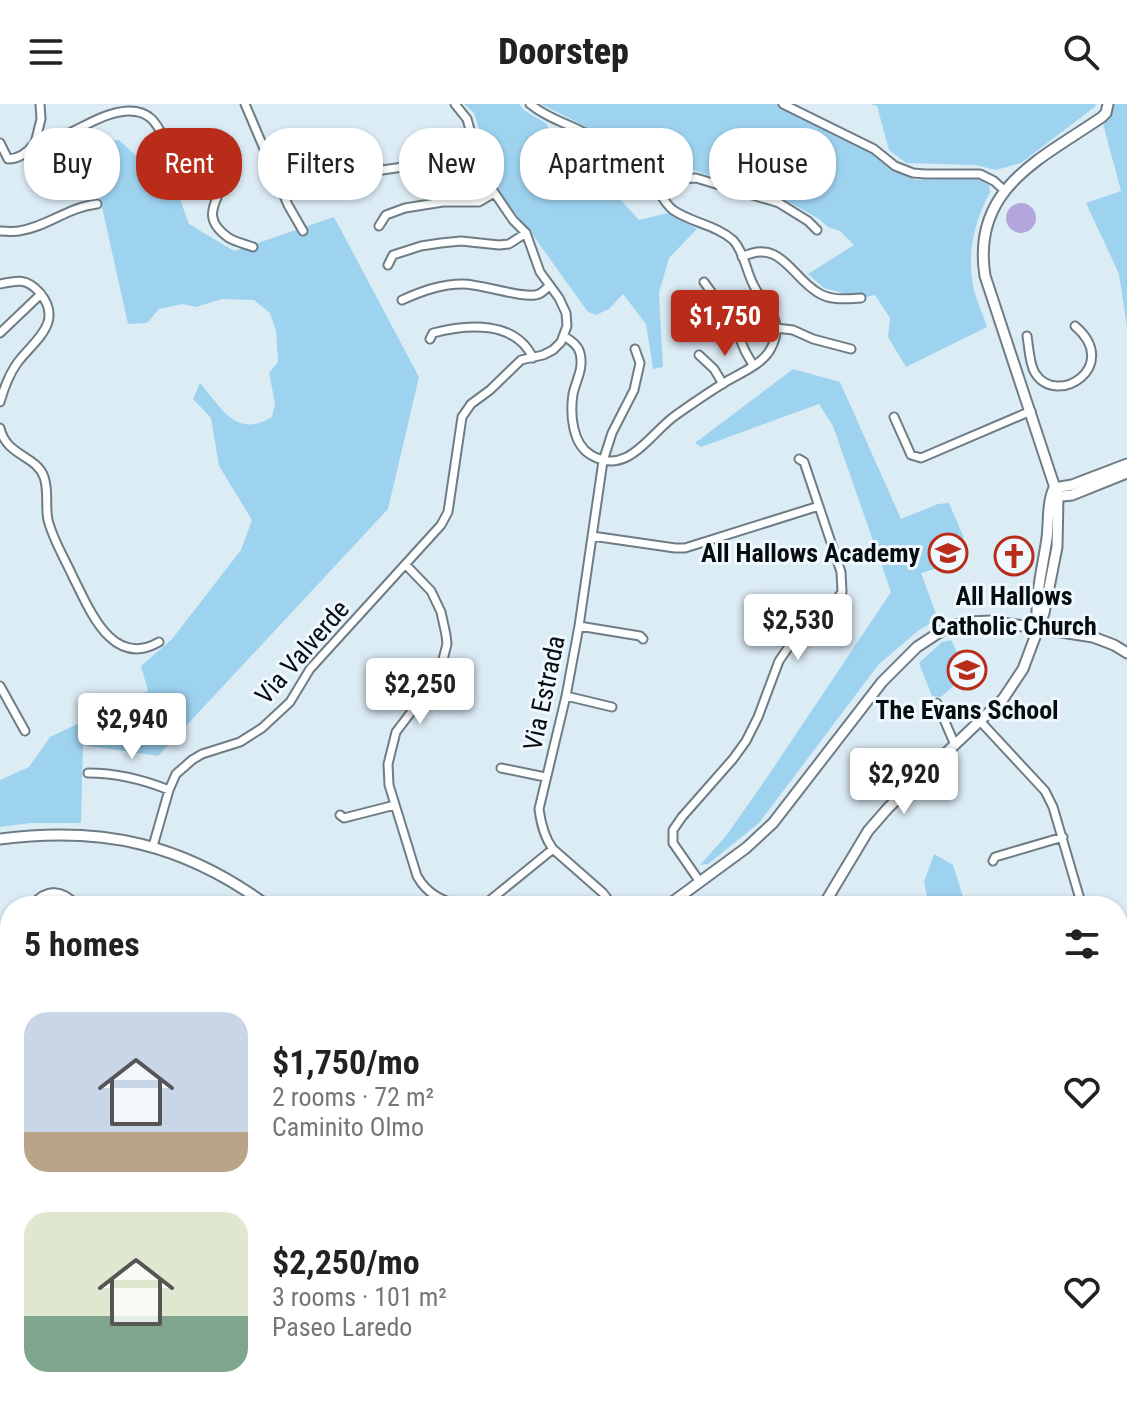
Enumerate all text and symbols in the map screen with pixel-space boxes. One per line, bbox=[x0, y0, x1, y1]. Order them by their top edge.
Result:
icon: menu bbox=[24, 30, 68, 74]
icon: search bbox=[1059, 30, 1103, 74]
text: Doorstep bbox=[498, 31, 629, 73]
chip: Buy bbox=[24, 128, 120, 200]
chip: Rent bbox=[136, 128, 242, 200]
chip: Filters bbox=[258, 128, 383, 200]
chip: New bbox=[399, 128, 504, 200]
chip: Apartment bbox=[520, 128, 693, 200]
chip: House bbox=[709, 128, 836, 200]
pin: $1,750 bbox=[660, 290, 790, 358]
text: $1,750 bbox=[689, 301, 761, 331]
school or university icon: All Hallows Academy bbox=[927, 532, 969, 574]
church icon: All Hallows Catholic Church bbox=[993, 535, 1035, 577]
place label: All Hallows Academy bbox=[701, 538, 920, 568]
place label: All Hallows Catholic Church bbox=[931, 581, 1097, 641]
street label: Via Valverde bbox=[249, 594, 355, 710]
pin: $2,530 bbox=[733, 594, 863, 662]
text: $2,530 bbox=[762, 605, 834, 635]
street label: Via Estrada bbox=[517, 633, 571, 753]
school or university icon: The Evans School bbox=[946, 649, 988, 691]
pin: $2,250 bbox=[355, 658, 485, 726]
text: $2,250 bbox=[384, 669, 456, 699]
pin: $2,940 bbox=[67, 693, 197, 761]
place label: The Evans School bbox=[875, 695, 1059, 725]
text: $2,940 bbox=[96, 704, 168, 734]
pin: $2,920 bbox=[839, 748, 969, 816]
text: $2,920 bbox=[868, 759, 940, 789]
icon: filters bbox=[1060, 922, 1104, 966]
text: 5 homes bbox=[24, 924, 140, 964]
text: $1,750/mo bbox=[272, 1042, 420, 1082]
icon: home bbox=[88, 1044, 184, 1140]
icon: heart bbox=[1060, 1070, 1104, 1114]
text: 2 rooms · 72 m² bbox=[272, 1082, 434, 1112]
text: Caminito Olmo bbox=[272, 1112, 424, 1142]
text: $2,250/mo bbox=[272, 1242, 420, 1282]
icon: home bbox=[88, 1244, 184, 1340]
icon: heart bbox=[1060, 1270, 1104, 1314]
text: 3 rooms · 101 m² bbox=[272, 1282, 447, 1312]
text: Paseo Laredo bbox=[272, 1312, 412, 1342]

